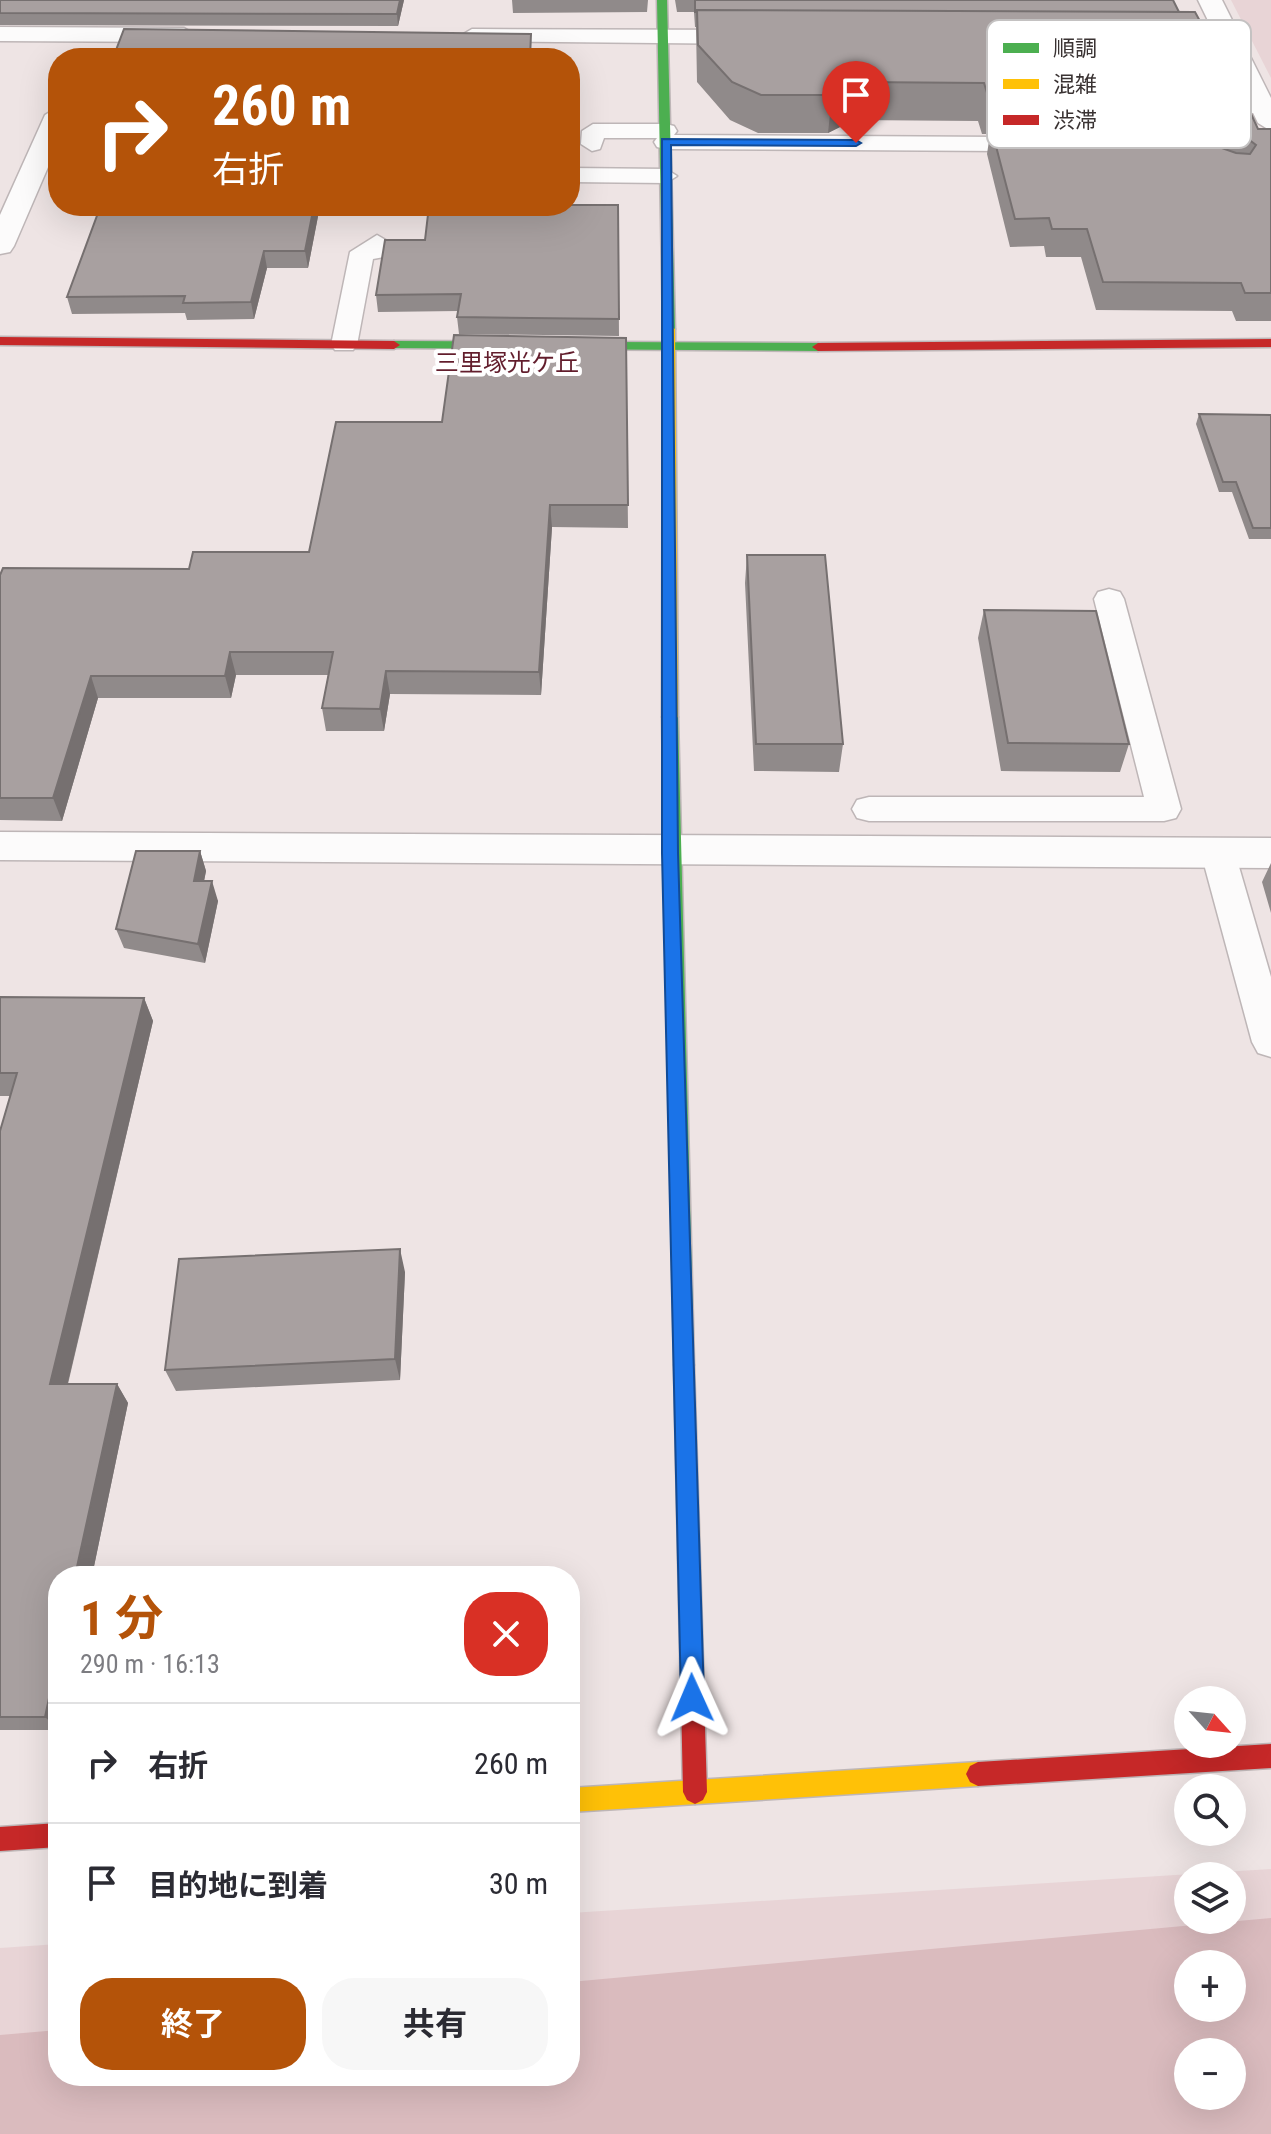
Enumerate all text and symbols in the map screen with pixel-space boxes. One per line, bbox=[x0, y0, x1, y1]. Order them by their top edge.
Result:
legend bbox=[987, 20, 1251, 148]
text: 順調 bbox=[1053, 36, 1097, 61]
pin bbox=[822, 61, 890, 143]
text: 混雑 bbox=[1053, 72, 1097, 97]
text: 260 m bbox=[212, 73, 351, 139]
icon: arrive bbox=[834, 73, 878, 117]
icon: right bbox=[80, 80, 184, 184]
text: 渋滞 bbox=[1053, 108, 1097, 133]
text: 右折 bbox=[212, 149, 284, 191]
district label: 三里塚光ケ丘 bbox=[435, 349, 579, 377]
text: 1 分 bbox=[80, 1590, 163, 1647]
button: close bbox=[464, 1592, 548, 1676]
text: 290 m · 16:13 bbox=[80, 1649, 220, 1679]
position arrow bbox=[650, 1656, 734, 1740]
north arrow bbox=[1174, 1686, 1246, 1758]
map controls bbox=[1174, 1686, 1246, 2110]
icon: right bbox=[80, 1741, 124, 1785]
text: 260 m bbox=[474, 1746, 548, 1781]
text: 右折 bbox=[148, 1748, 208, 1783]
button: search bbox=[1174, 1774, 1246, 1846]
icon: arrive bbox=[80, 1861, 124, 1905]
button: layers bbox=[1174, 1862, 1246, 1934]
text: 30 m bbox=[489, 1866, 548, 1901]
text: 目的地に到着 bbox=[148, 1868, 328, 1903]
button: + bbox=[1174, 1950, 1246, 2022]
button: 終了 bbox=[80, 1978, 306, 2070]
button: 共有 bbox=[322, 1978, 548, 2070]
button: − bbox=[1174, 2038, 1246, 2110]

